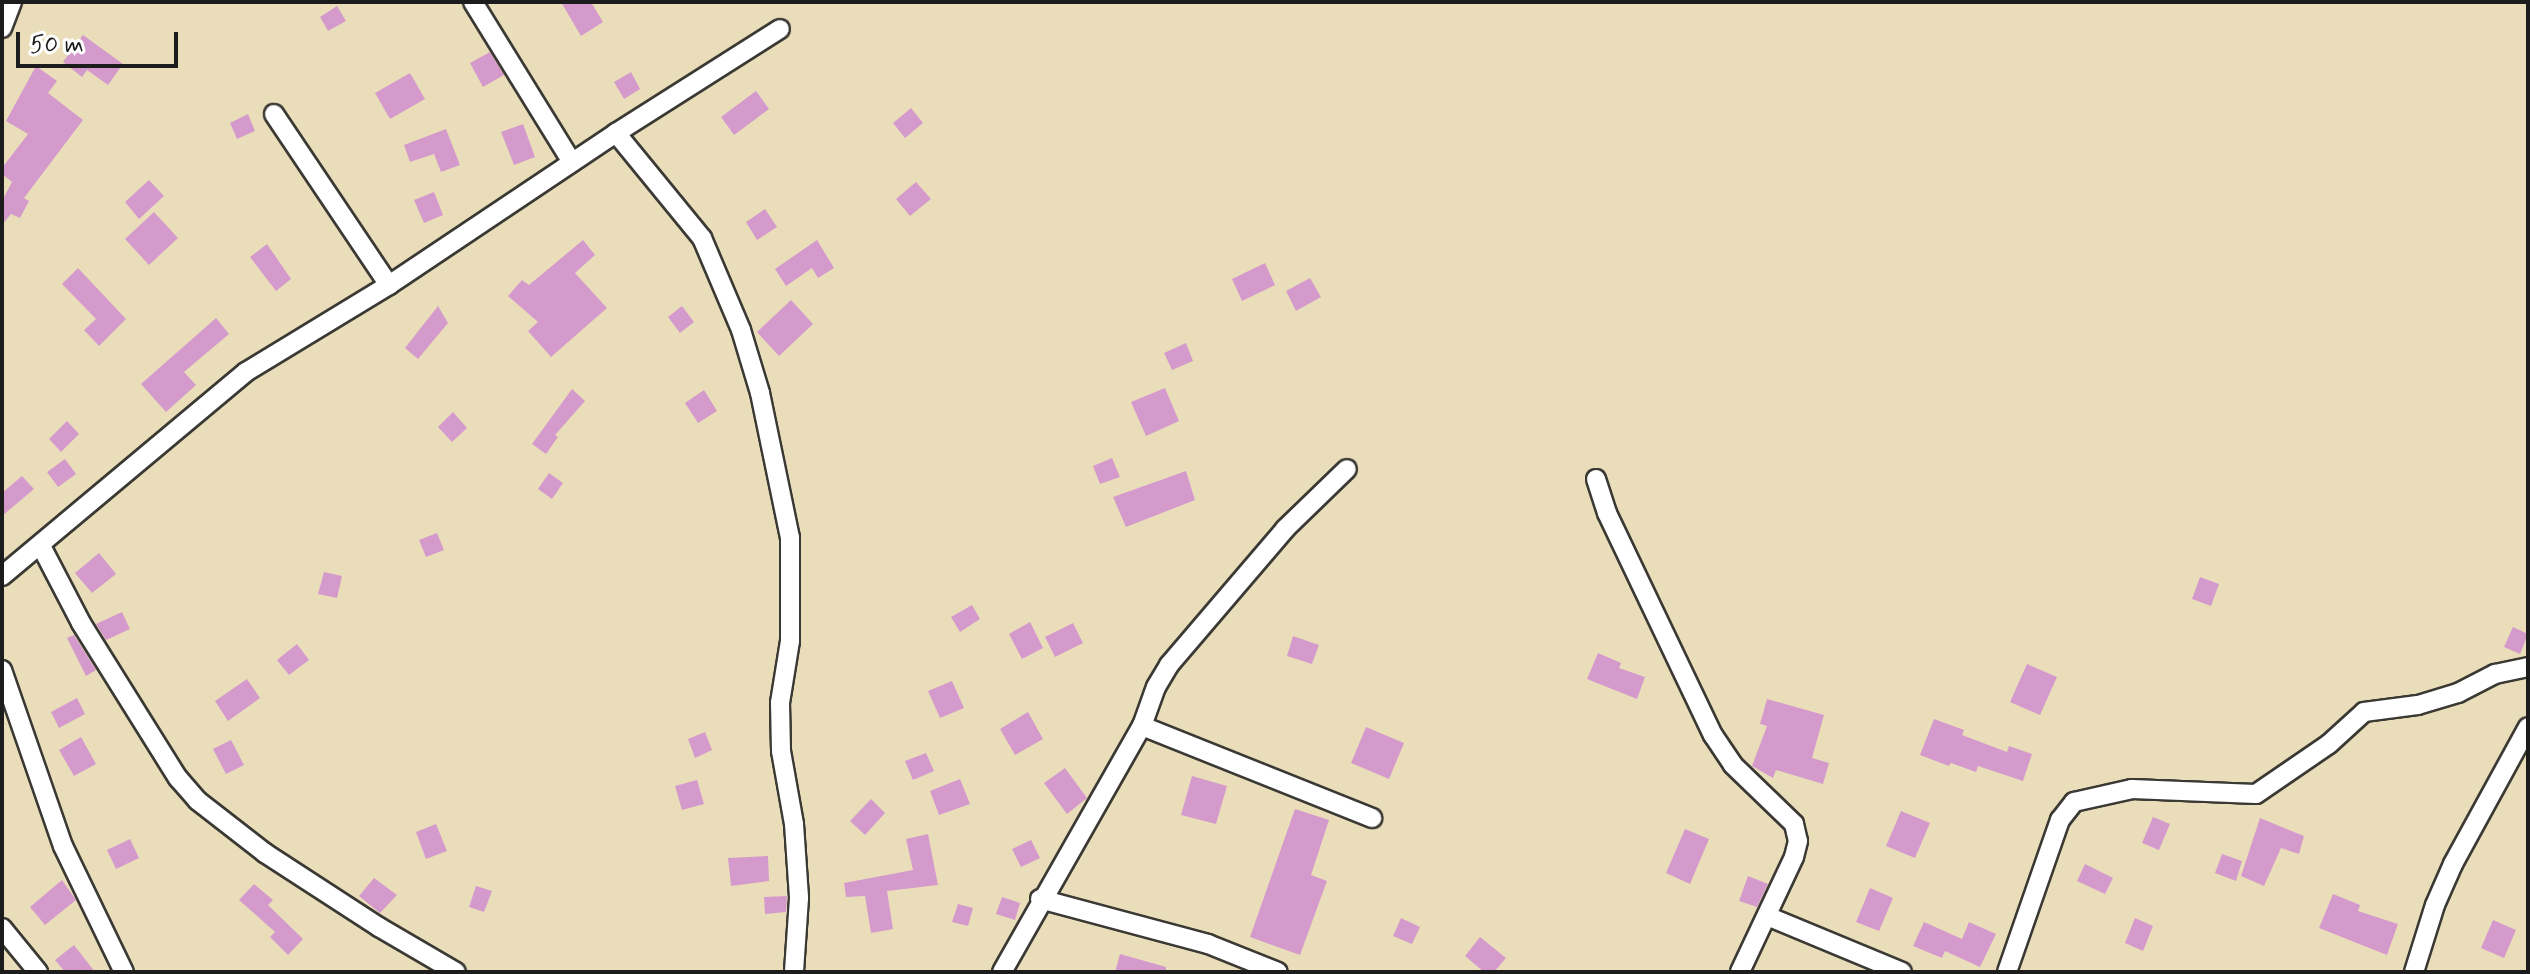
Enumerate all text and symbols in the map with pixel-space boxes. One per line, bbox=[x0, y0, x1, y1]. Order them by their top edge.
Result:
scale bar bbox=[20, 16, 182, 66]
text: 50 m bbox=[30, 30, 84, 61]

